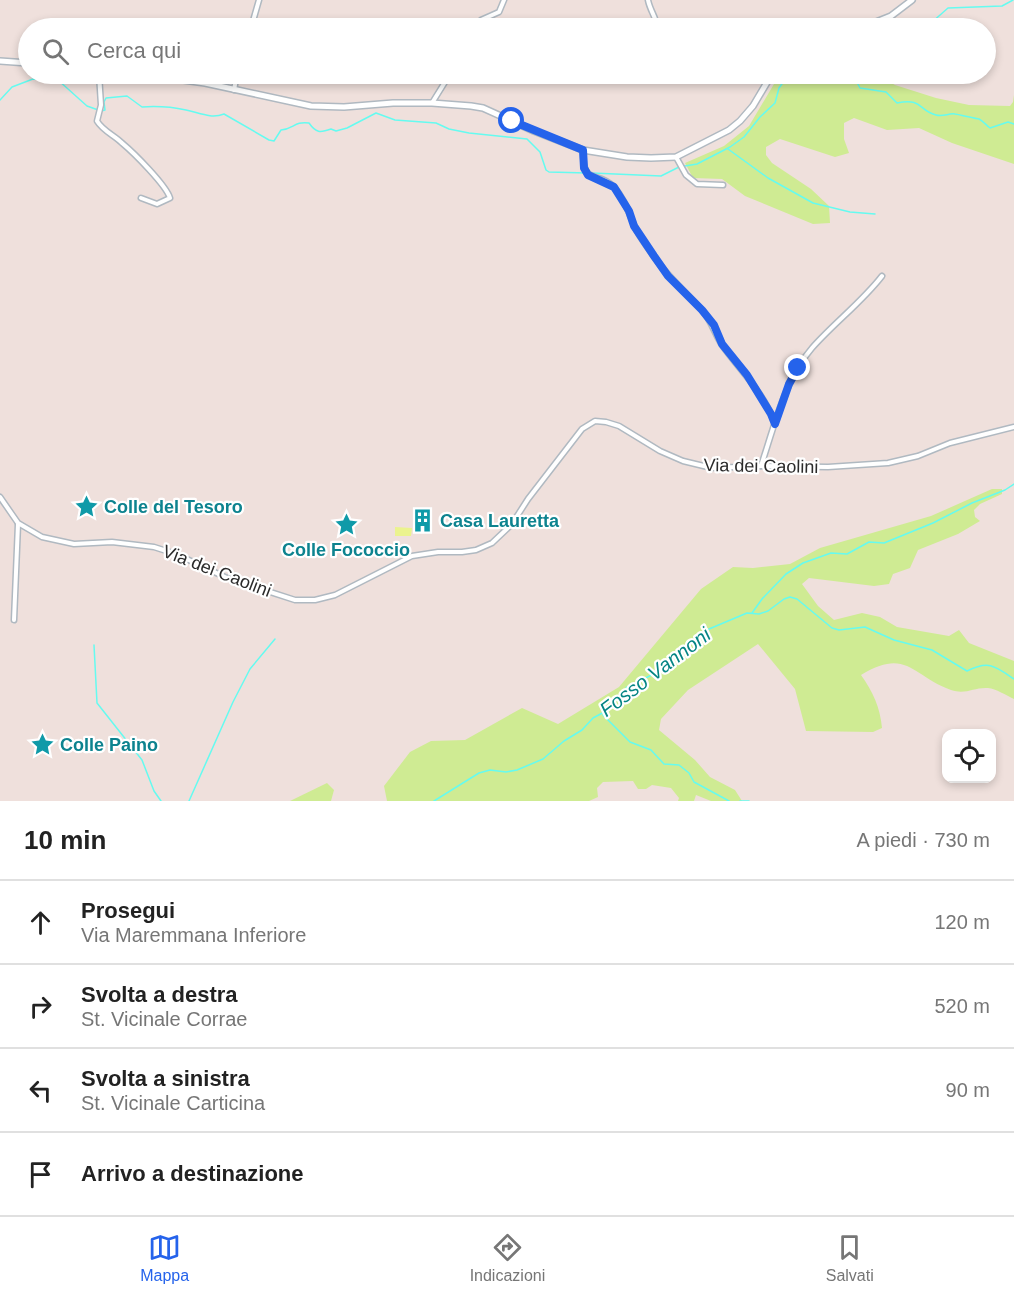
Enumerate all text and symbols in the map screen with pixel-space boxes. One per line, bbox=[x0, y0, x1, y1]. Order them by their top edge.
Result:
search box bbox=[18, 18, 996, 84]
icon: search bbox=[39, 35, 72, 68]
text: Cerca qui bbox=[87, 38, 181, 63]
route start bbox=[498, 107, 524, 133]
route end bbox=[784, 354, 810, 380]
street label: Via dei Caolini bbox=[703, 455, 819, 477]
place icon: Colle del Tesoro bbox=[73, 494, 99, 520]
place label: Colle del Tesoro bbox=[104, 497, 243, 517]
building icon: Casa Lauretta bbox=[409, 508, 435, 534]
place icon: Colle Fococcio bbox=[333, 511, 359, 537]
place label: Casa Lauretta bbox=[440, 511, 560, 531]
place label: Colle Fococcio bbox=[282, 540, 410, 560]
street label: Via dei Caolini bbox=[160, 541, 274, 601]
water label: Fosso Vannoni bbox=[595, 623, 715, 721]
map controls bbox=[942, 729, 996, 783]
button: locate bbox=[942, 729, 996, 783]
place icon: Colle Paino bbox=[29, 732, 55, 758]
place label: Colle Paino bbox=[60, 735, 158, 755]
text: 10 min bbox=[24, 825, 106, 855]
text: A piedi · 730 m bbox=[857, 829, 990, 851]
text: Prosegui bbox=[81, 898, 175, 923]
icon: ahead bbox=[24, 906, 57, 939]
text: 120 m bbox=[934, 911, 990, 933]
text: Via Maremmana Inferiore bbox=[81, 924, 306, 946]
text: Svolta a destra bbox=[81, 982, 238, 1007]
icon: right bbox=[24, 990, 57, 1023]
text: 520 m bbox=[934, 995, 990, 1017]
text: St. Vicinale Corrae bbox=[81, 1008, 247, 1030]
text: Svolta a sinistra bbox=[81, 1066, 250, 1091]
icon: left bbox=[24, 1074, 57, 1107]
text: 90 m bbox=[946, 1079, 990, 1101]
text: St. Vicinale Carticina bbox=[81, 1092, 265, 1114]
icon: arrive bbox=[24, 1158, 57, 1191]
text: Arrivo a destinazione bbox=[81, 1161, 304, 1186]
tab: Mappa bbox=[140, 1231, 189, 1285]
tab: Indicazioni bbox=[470, 1231, 545, 1285]
tab: Salvati bbox=[826, 1231, 874, 1285]

